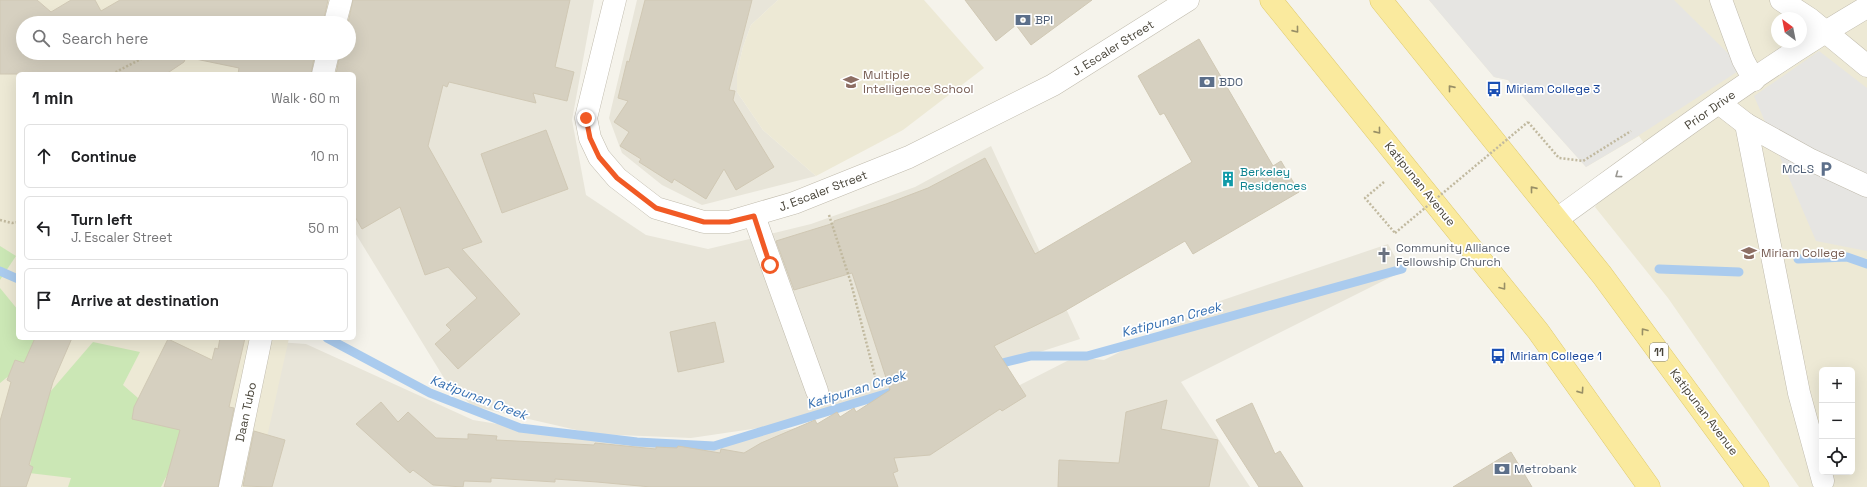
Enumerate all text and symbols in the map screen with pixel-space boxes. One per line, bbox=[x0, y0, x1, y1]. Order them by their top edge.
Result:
bank icon: BPI bbox=[1014, 11, 1032, 29]
place label: BPI bbox=[1035, 12, 1053, 28]
north arrow bbox=[1771, 12, 1807, 48]
search box bbox=[16, 16, 356, 60]
street label: J. Escaler Street bbox=[1069, 16, 1157, 80]
one-way arrow bbox=[1291, 26, 1298, 33]
icon: search bbox=[30, 27, 52, 49]
text: Search here bbox=[62, 29, 148, 48]
place label: Multiple Intelligence School bbox=[863, 67, 974, 97]
school or university icon: Multiple Intelligence School bbox=[842, 73, 860, 91]
bank icon: BDO bbox=[1198, 73, 1216, 91]
place label: BDO bbox=[1219, 74, 1243, 90]
bus stop icon: Miriam College 3 bbox=[1485, 80, 1503, 98]
place label: Miriam College 3 bbox=[1506, 81, 1600, 97]
one-way arrow bbox=[1449, 85, 1456, 92]
text: 1 min bbox=[32, 87, 74, 109]
street label: Prior Drive bbox=[1681, 87, 1739, 133]
text: Walk · 60 m bbox=[271, 90, 340, 107]
route end bbox=[577, 109, 595, 127]
one-way arrow bbox=[1373, 127, 1380, 134]
street label: Katipunan Avenue bbox=[1381, 138, 1459, 230]
icon: ahead bbox=[33, 145, 55, 167]
text: Continue bbox=[71, 147, 137, 166]
text: 10 m bbox=[311, 148, 339, 165]
parking icon: MCLS bbox=[1817, 160, 1835, 178]
place label: MCLS bbox=[1782, 161, 1814, 177]
place label: Berkeley Residences bbox=[1240, 164, 1307, 194]
street label: J. Escaler Street bbox=[776, 167, 870, 215]
building icon: Berkeley Residences bbox=[1219, 170, 1237, 188]
one-way arrow bbox=[1616, 170, 1623, 177]
one-way arrow bbox=[1531, 186, 1538, 193]
text: Turn left bbox=[71, 210, 133, 229]
icon: left bbox=[33, 217, 55, 239]
text: 50 m bbox=[308, 220, 339, 237]
text: J. Escaler Street bbox=[71, 229, 172, 246]
place label: Community Alliance Fellowship Church bbox=[1396, 240, 1510, 270]
school or university icon: Miriam College bbox=[1740, 244, 1758, 262]
place label: Miriam College bbox=[1761, 245, 1845, 261]
church icon: Community Alliance Fellowship Church bbox=[1375, 246, 1393, 264]
route start bbox=[761, 256, 779, 274]
one-way arrow bbox=[1499, 282, 1506, 289]
icon: arrive bbox=[33, 289, 55, 311]
text: Arrive at destination bbox=[71, 291, 219, 310]
water label: Katipunan Creek bbox=[1119, 297, 1225, 341]
one-way arrow bbox=[1642, 329, 1649, 336]
road number: 11 bbox=[1650, 343, 1668, 361]
bus stop icon: Miriam College 1 bbox=[1489, 347, 1507, 365]
place label: Miriam College 1 bbox=[1510, 348, 1602, 364]
water label: Katipunan Creek bbox=[805, 366, 910, 413]
street label: Katipunan Avenue bbox=[1666, 366, 1742, 458]
map controls bbox=[1819, 367, 1855, 475]
button: + bbox=[1819, 367, 1855, 403]
water label: Katipunan Creek bbox=[428, 371, 532, 425]
street label: Daan Tubo bbox=[232, 381, 260, 443]
one-way arrow bbox=[1576, 387, 1584, 394]
button: − bbox=[1819, 403, 1855, 439]
button: locate bbox=[1819, 439, 1855, 475]
bank icon: Metrobank bbox=[1493, 460, 1511, 478]
place label: Metrobank bbox=[1514, 461, 1577, 477]

